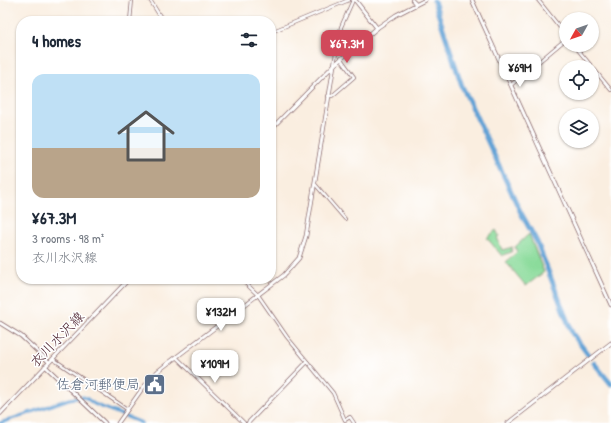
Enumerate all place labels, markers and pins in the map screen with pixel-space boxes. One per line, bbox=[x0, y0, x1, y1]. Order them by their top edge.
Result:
pin: ¥67.3M bbox=[314, 30, 380, 64]
pin: ¥69M bbox=[496, 54, 544, 88]
pin: ¥132M bbox=[193, 298, 249, 332]
pin: ¥109M bbox=[187, 350, 243, 384]
public building icon: 佐倉河郵便局 bbox=[142, 371, 168, 397]
place label: 佐倉河郵便局 bbox=[56, 374, 140, 393]

